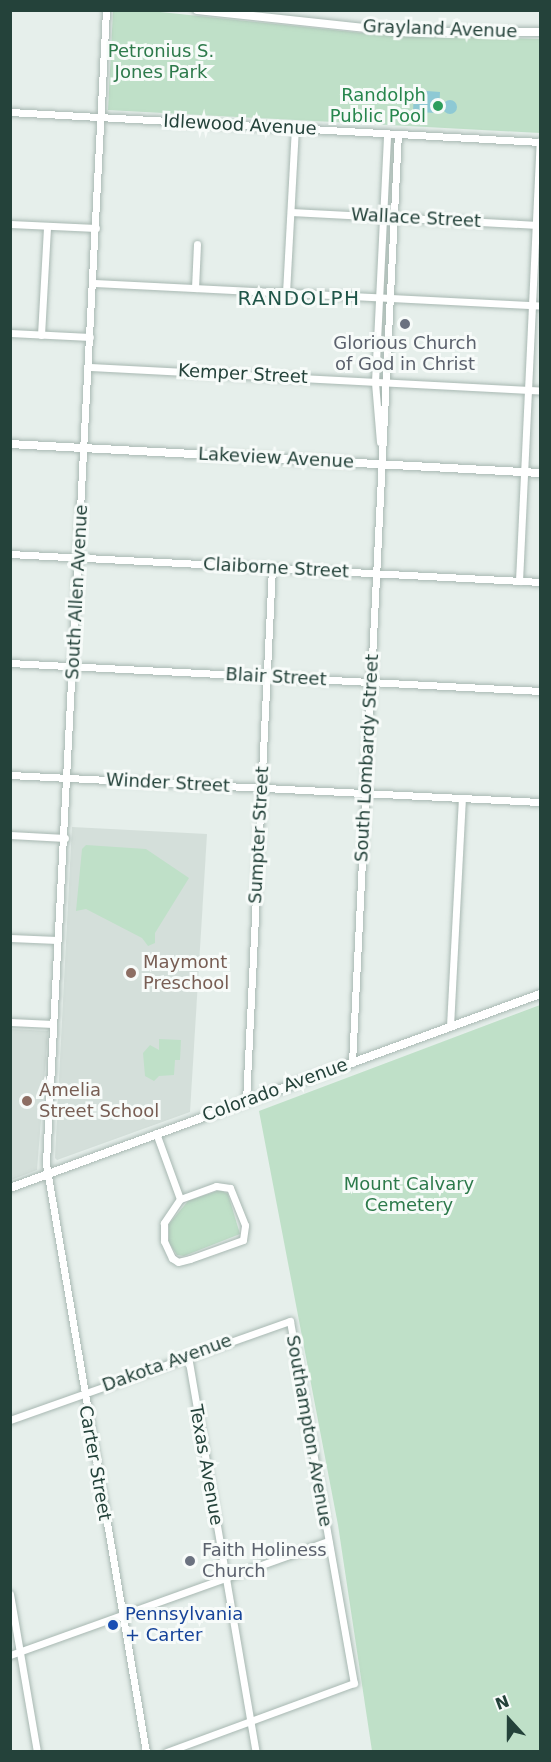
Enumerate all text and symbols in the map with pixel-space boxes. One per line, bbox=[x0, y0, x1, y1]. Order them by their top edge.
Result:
street label: Grayland Avenue bbox=[362, 16, 518, 42]
park label: Petronius S. Jones Park bbox=[108, 41, 214, 84]
place label: Randolph Public Pool bbox=[330, 85, 426, 128]
marker: Randolph Public Pool bbox=[431, 99, 445, 113]
street label: Idlewood Avenue bbox=[163, 110, 317, 140]
street label: Wallace Street bbox=[350, 204, 482, 232]
district label: RANDOLPH bbox=[237, 286, 361, 310]
marker: Glorious Church of God in Christ bbox=[398, 317, 412, 331]
place label: Glorious Church of God in Christ bbox=[333, 333, 477, 376]
street label: Kemper Street bbox=[178, 360, 308, 388]
street label: Lakeview Avenue bbox=[198, 443, 354, 473]
street label: South Allen Avenue bbox=[62, 504, 92, 680]
street label: Claiborne Street bbox=[203, 553, 349, 583]
street label: South Lombardy Street bbox=[351, 653, 383, 863]
street label: Blair Street bbox=[225, 664, 327, 690]
street label: Sumpter Street bbox=[245, 766, 273, 904]
street label: Winder Street bbox=[105, 769, 231, 797]
place label: Maymont Preschool bbox=[143, 952, 229, 994]
marker: Maymont Preschool bbox=[124, 966, 138, 980]
street label: Colorado Avenue bbox=[199, 1054, 351, 1126]
place label: Amelia Street School bbox=[39, 1080, 159, 1122]
marker: Amelia Street School bbox=[20, 1094, 34, 1108]
park label: Mount Calvary Cemetery bbox=[344, 1174, 474, 1216]
street label: Dakota Avenue bbox=[99, 1330, 235, 1396]
street label: Southampton Avenue bbox=[281, 1333, 337, 1529]
street label: Texas Avenue bbox=[185, 1403, 227, 1527]
street label: Carter Street bbox=[74, 1404, 116, 1522]
place label: Faith Holiness Church bbox=[202, 1540, 327, 1582]
marker: Faith Holiness Church bbox=[183, 1554, 197, 1568]
place label: Pennsylvania + Carter bbox=[125, 1604, 243, 1646]
marker: Pennsylvania + Carter bbox=[106, 1618, 120, 1632]
north arrow bbox=[479, 1690, 539, 1750]
text: N bbox=[493, 1691, 512, 1714]

